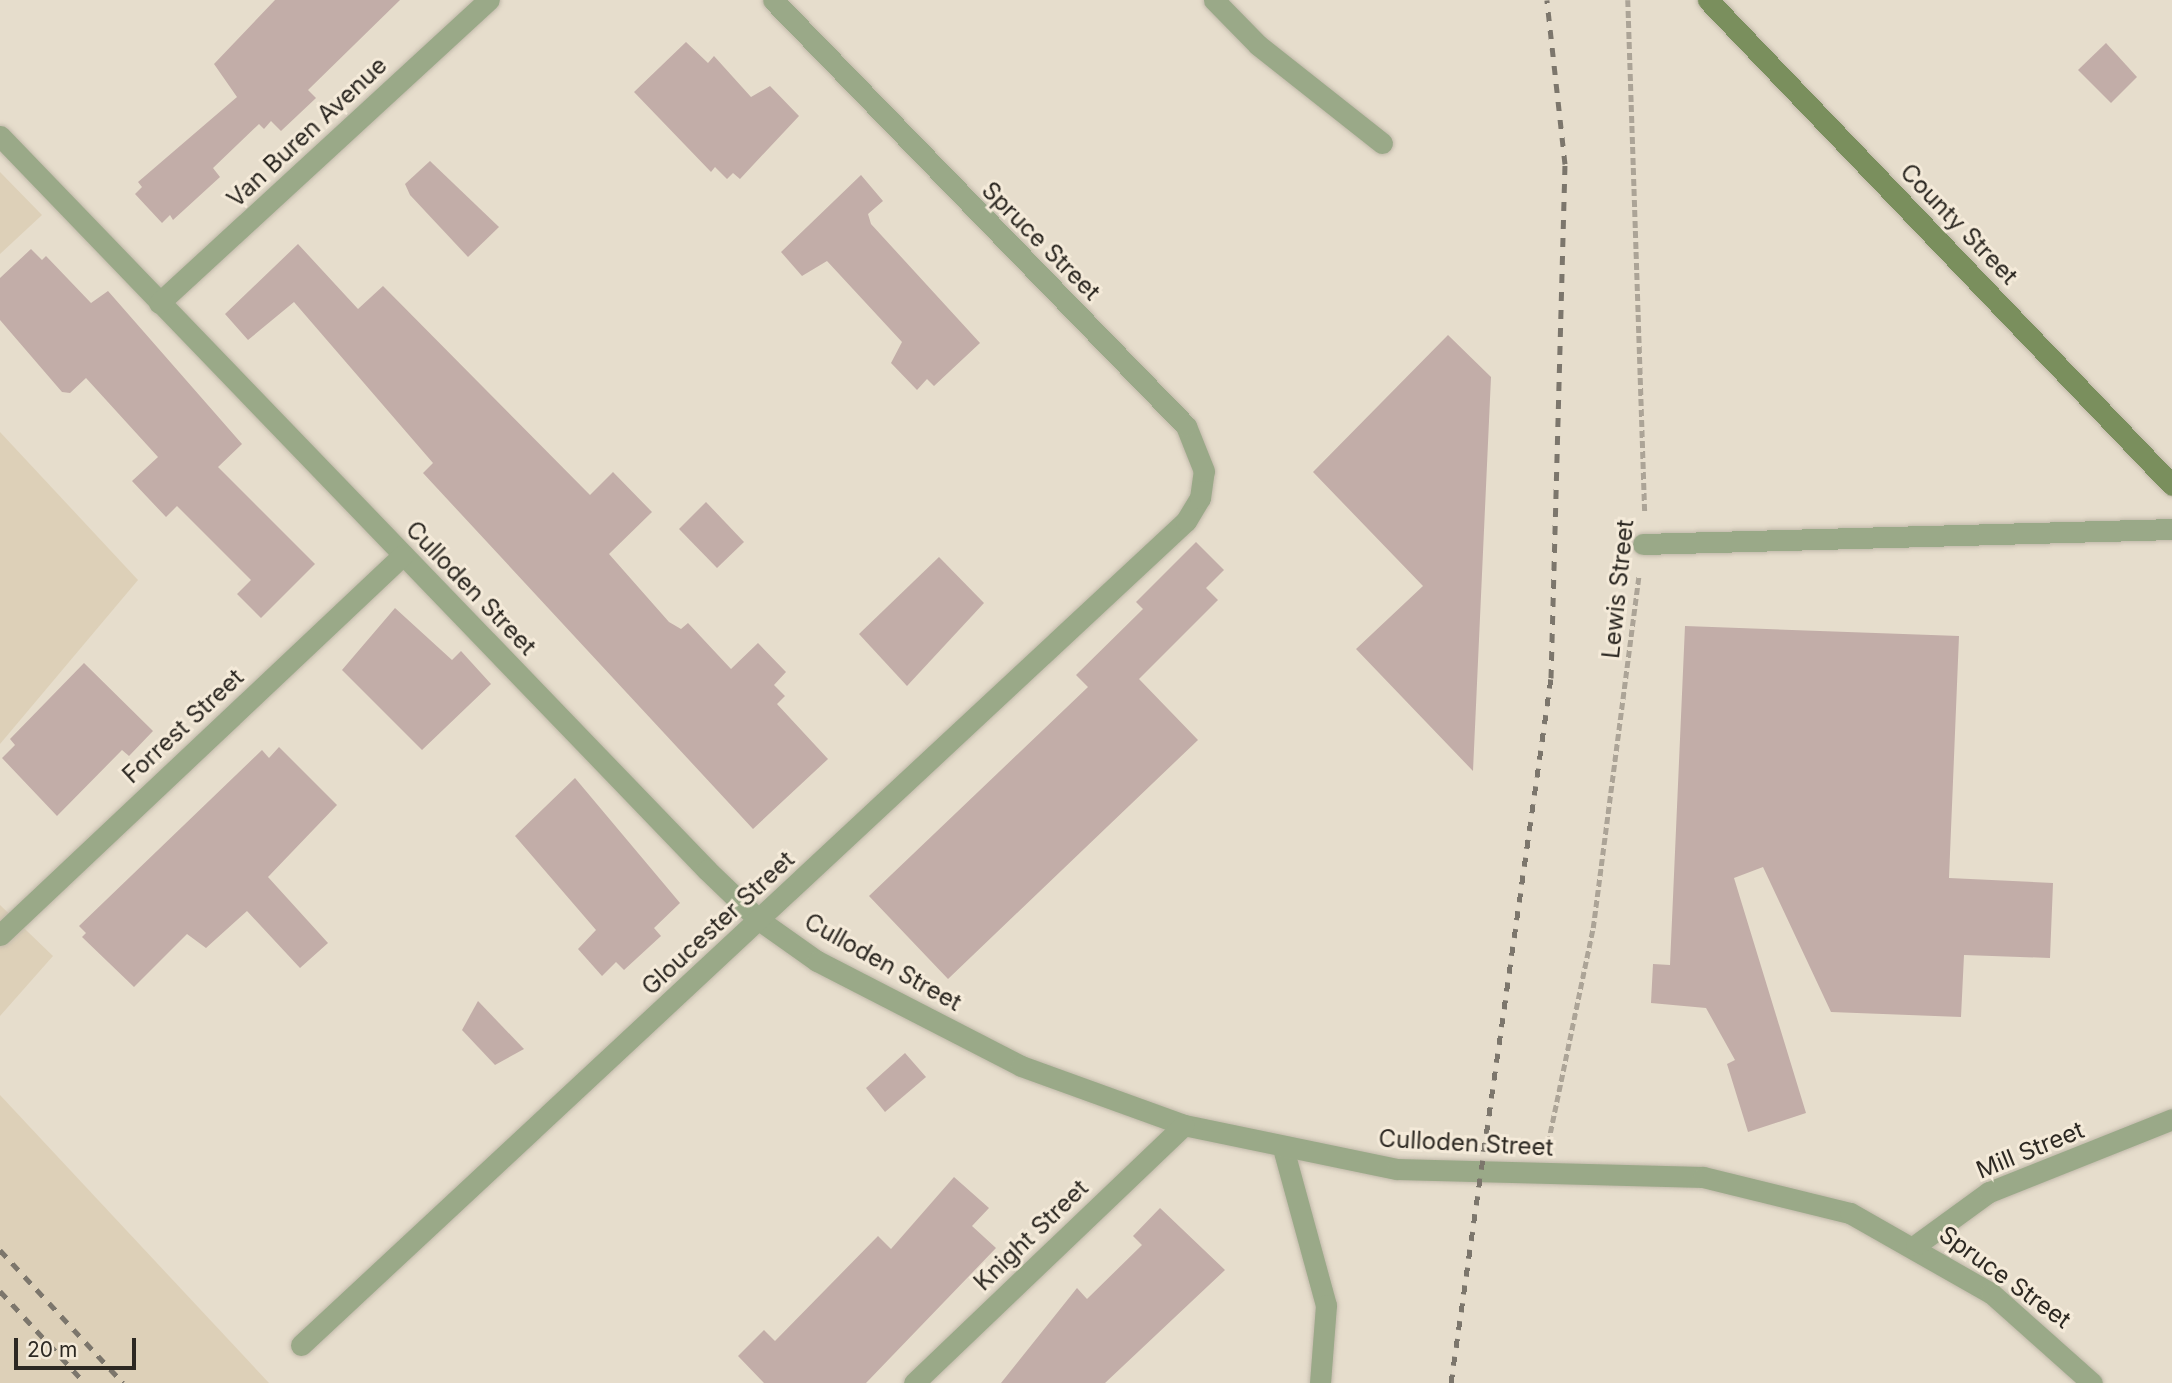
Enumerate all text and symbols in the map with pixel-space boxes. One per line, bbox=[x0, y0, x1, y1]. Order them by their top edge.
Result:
street label: Van Buren Avenue bbox=[221, 51, 393, 213]
street label: County Street bbox=[1894, 158, 2024, 290]
street label: Spruce Street bbox=[976, 176, 1106, 306]
street label: Culloden Street bbox=[400, 515, 542, 661]
street label: Lewis Street bbox=[1596, 518, 1640, 660]
street label: Forrest Street bbox=[117, 663, 249, 789]
street label: Gloucester Street bbox=[636, 845, 800, 1001]
street label: Culloden Street bbox=[799, 907, 967, 1017]
street label: Mill Street bbox=[1972, 1115, 2088, 1185]
street label: Culloden Street bbox=[1378, 1124, 1554, 1162]
street label: Knight Street bbox=[968, 1173, 1094, 1297]
street label: Spruce Street bbox=[1934, 1220, 2076, 1334]
scale bar bbox=[18, 1324, 140, 1368]
text: 20 m bbox=[27, 1337, 77, 1362]

